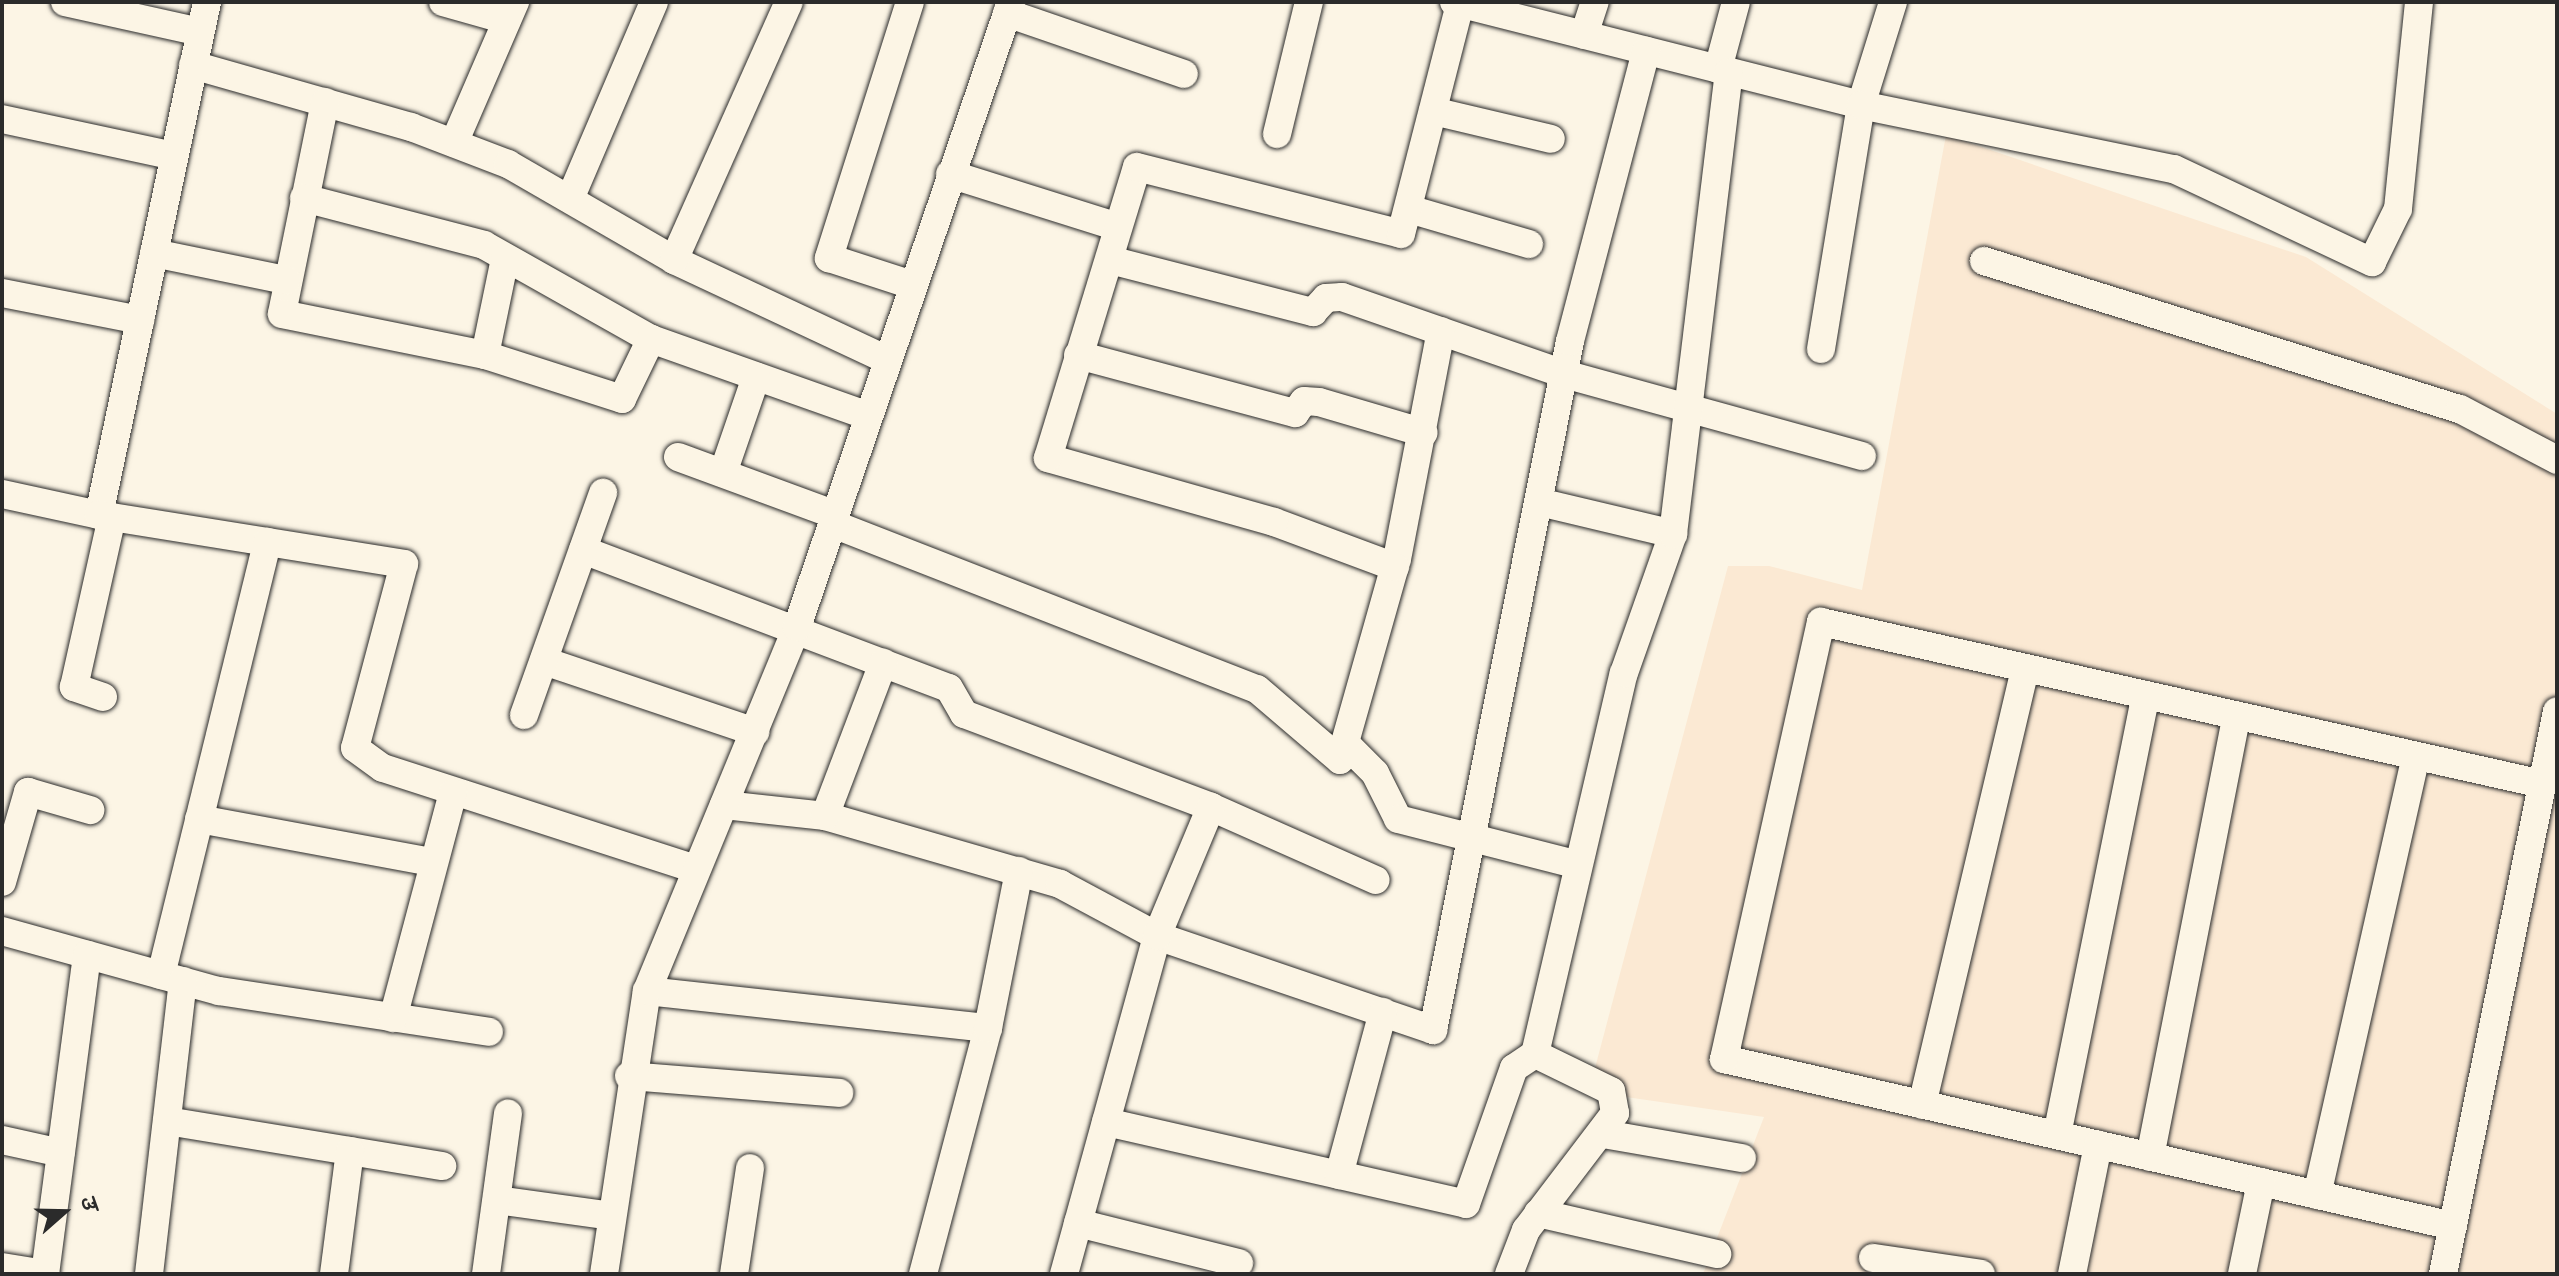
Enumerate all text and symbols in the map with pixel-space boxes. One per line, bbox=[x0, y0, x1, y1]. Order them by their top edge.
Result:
north arrow bbox=[24, 1172, 104, 1252]
text: उ bbox=[68, 1191, 106, 1216]

